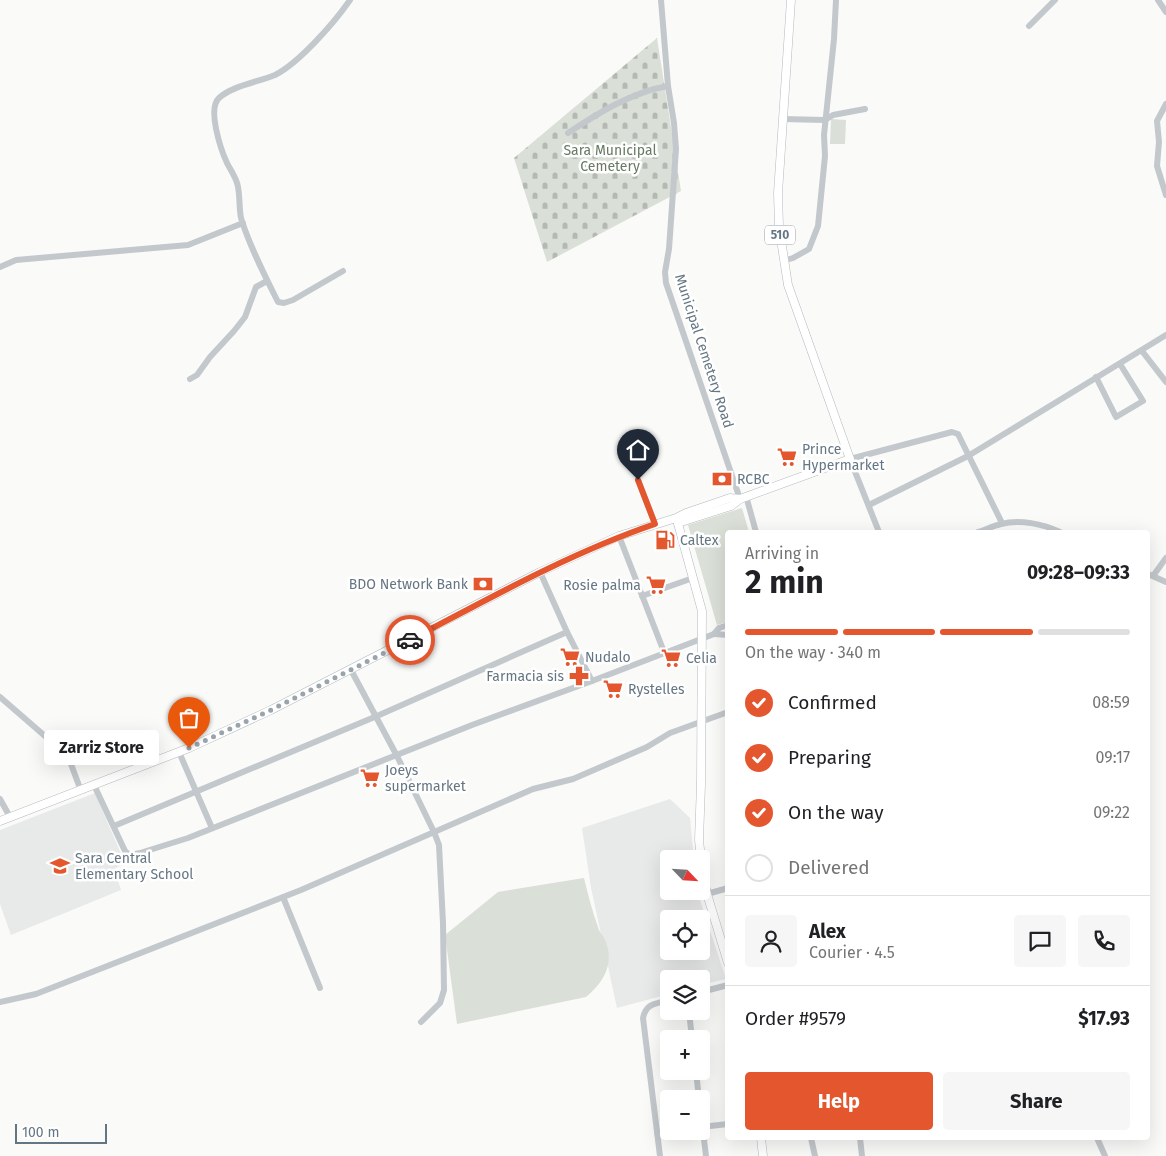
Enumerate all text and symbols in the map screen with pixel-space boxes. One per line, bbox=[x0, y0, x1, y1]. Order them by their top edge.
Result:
park label: Sara Municipal Cemetery bbox=[563, 142, 657, 175]
road number: 510 bbox=[765, 226, 795, 244]
street label: Municipal Cemetery Road bbox=[671, 272, 737, 430]
pin bbox=[617, 429, 659, 480]
icon: home bbox=[624, 436, 652, 464]
place label: Prince Hypermarket bbox=[802, 441, 885, 474]
supermarket icon: Prince Hypermarket bbox=[776, 446, 798, 468]
bank icon: RCBC bbox=[711, 468, 733, 490]
place label: RCBC bbox=[737, 471, 770, 488]
fuel station icon: Caltex bbox=[654, 529, 676, 551]
place label: Caltex bbox=[680, 532, 719, 549]
text: Arriving in bbox=[745, 544, 819, 563]
text: 09:28–09:33 bbox=[1027, 561, 1130, 584]
text: 2 min bbox=[745, 563, 824, 601]
bank icon: BDO Network Bank bbox=[472, 573, 494, 595]
supermarket icon: Rosie palma bbox=[645, 574, 667, 596]
place label: BDO Network Bank bbox=[349, 576, 469, 593]
place label: Rosie palma bbox=[563, 577, 641, 594]
courier bbox=[385, 615, 435, 665]
icon: car bbox=[396, 626, 424, 654]
text: On the way · 340 m bbox=[745, 643, 881, 662]
supermarket icon: Nudalo bbox=[559, 646, 581, 668]
supermarket icon: Celia bbox=[660, 647, 682, 669]
place label: Nudalo bbox=[585, 649, 631, 666]
place label: Celia bbox=[686, 650, 717, 667]
pharmacy icon: Farmacia sis bbox=[568, 665, 590, 687]
place label: Farmacia sis bbox=[486, 668, 564, 685]
supermarket icon: Rystelles bbox=[602, 678, 624, 700]
place label: Rystelles bbox=[628, 681, 685, 698]
icon: check bbox=[745, 689, 773, 717]
text: Confirmed bbox=[788, 691, 877, 714]
text: 08:59 bbox=[1092, 693, 1130, 712]
pin bbox=[168, 697, 210, 748]
icon: bag bbox=[175, 704, 203, 732]
callout: Zarriz Store bbox=[44, 730, 159, 766]
text: Zarriz Store bbox=[59, 738, 144, 757]
icon: check bbox=[745, 744, 773, 772]
text: Preparing bbox=[788, 746, 871, 769]
text: 09:17 bbox=[1096, 748, 1130, 767]
place label: Joeys supermarket bbox=[385, 762, 467, 795]
supermarket icon: Joeys supermarket bbox=[359, 767, 381, 789]
icon: check bbox=[745, 799, 773, 827]
text: On the way bbox=[788, 801, 884, 824]
text: 09:22 bbox=[1093, 803, 1130, 822]
place label: Sara Central Elementary School bbox=[75, 850, 193, 883]
north arrow bbox=[660, 850, 710, 900]
map controls bbox=[660, 850, 710, 1140]
school or university icon: Sara Central Elementary School bbox=[49, 855, 71, 877]
text: Delivered bbox=[788, 856, 870, 879]
button: locate bbox=[660, 910, 710, 960]
button: person bbox=[745, 915, 797, 967]
button: chat bbox=[1014, 915, 1066, 967]
button: phone bbox=[1078, 915, 1130, 967]
text: Alex bbox=[809, 920, 846, 943]
text: Courier · 4.5 bbox=[809, 943, 895, 962]
button: layers bbox=[660, 970, 710, 1020]
text: Order #9579 bbox=[745, 1007, 846, 1030]
text: $17.93 bbox=[1078, 1007, 1130, 1030]
button: + bbox=[660, 1030, 710, 1080]
button: Help bbox=[745, 1072, 933, 1130]
button: Share bbox=[943, 1072, 1130, 1130]
button: − bbox=[660, 1090, 710, 1140]
scale bar bbox=[15, 1121, 108, 1144]
text: 100 m bbox=[22, 1124, 59, 1141]

